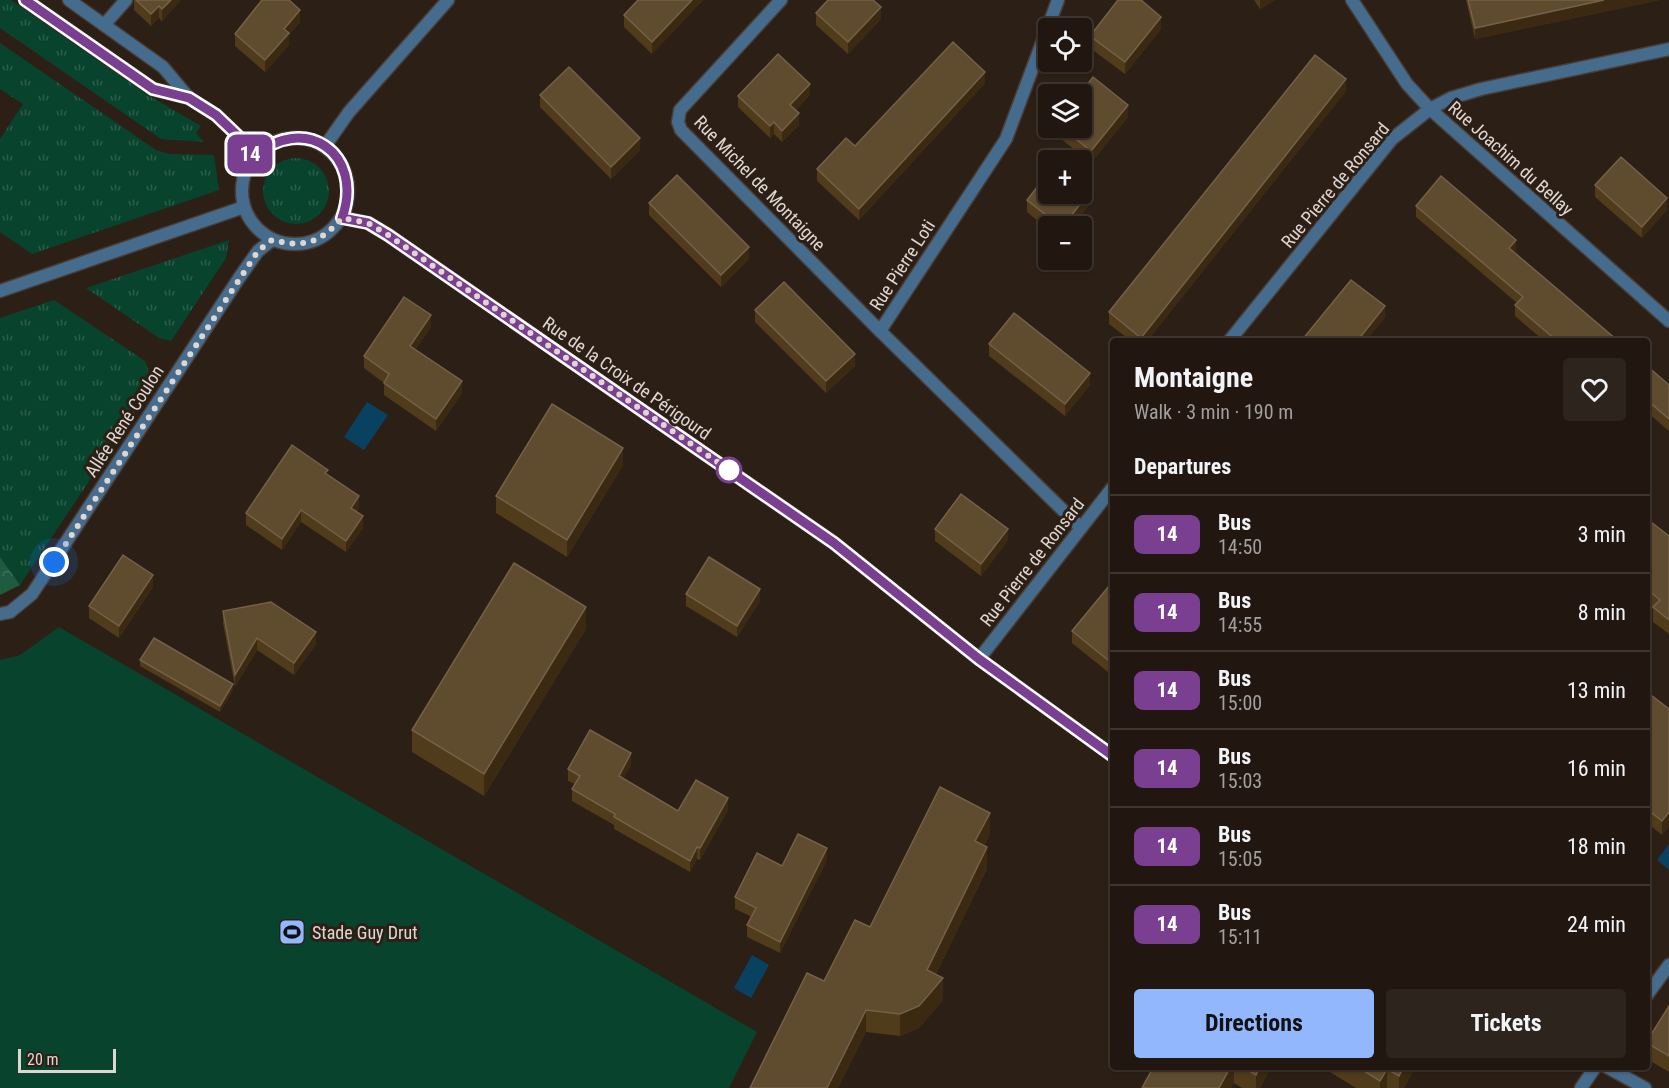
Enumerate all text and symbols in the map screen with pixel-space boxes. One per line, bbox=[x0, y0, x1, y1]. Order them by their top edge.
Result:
map controls bbox=[1038, 18, 1092, 270]
button: locate bbox=[1038, 18, 1092, 72]
button: layers bbox=[1038, 84, 1092, 138]
street label: Rue Joachim du Bellay bbox=[1444, 97, 1578, 220]
street label: Rue Michel de Montaigne bbox=[690, 111, 830, 255]
street label: Rue Pierre de Ronsard bbox=[1277, 118, 1393, 252]
line badge: 14 bbox=[223, 134, 277, 174]
text: 14 bbox=[239, 142, 261, 166]
button: + bbox=[1038, 150, 1092, 204]
street label: Rue Pierre Loti bbox=[865, 216, 939, 314]
button: − bbox=[1038, 216, 1092, 270]
street label: Rue de la Croix de Périgourd bbox=[539, 312, 715, 444]
button: heart bbox=[1563, 358, 1626, 421]
street label: Allée René Coulon bbox=[80, 361, 168, 481]
text: Montaigne bbox=[1134, 361, 1253, 394]
text: Walk · 3 min · 190 m bbox=[1134, 400, 1293, 424]
text: Departures bbox=[1134, 454, 1231, 479]
unlabelled marker bbox=[716, 457, 742, 483]
street label: Rue Pierre de Ronsard bbox=[976, 494, 1088, 630]
text: Bus bbox=[1218, 510, 1251, 535]
text: 14 bbox=[1156, 522, 1178, 546]
text: 3 min bbox=[1578, 522, 1626, 547]
text: 14:50 bbox=[1218, 535, 1262, 559]
your location bbox=[39, 547, 69, 577]
text: Bus bbox=[1218, 588, 1251, 613]
text: 14 bbox=[1156, 600, 1178, 624]
text: 8 min bbox=[1578, 600, 1626, 625]
text: 14:55 bbox=[1218, 613, 1262, 637]
text: Bus bbox=[1218, 666, 1251, 691]
text: 14 bbox=[1156, 678, 1178, 702]
text: 13 min bbox=[1567, 678, 1626, 703]
text: 15:00 bbox=[1218, 691, 1262, 715]
text: Bus bbox=[1218, 744, 1251, 769]
text: 14 bbox=[1156, 756, 1178, 780]
text: 16 min bbox=[1567, 756, 1626, 781]
text: 15:03 bbox=[1218, 769, 1262, 793]
text: Bus bbox=[1218, 822, 1251, 847]
text: 14 bbox=[1156, 834, 1178, 858]
text: 18 min bbox=[1567, 834, 1626, 859]
text: 15:05 bbox=[1218, 847, 1262, 871]
text: Bus bbox=[1218, 900, 1251, 925]
text: 14 bbox=[1156, 912, 1178, 936]
text: 24 min bbox=[1567, 912, 1626, 937]
sports icon: Stade Guy Drut bbox=[277, 917, 307, 947]
place label: Stade Guy Drut bbox=[312, 922, 418, 943]
text: 15:11 bbox=[1218, 925, 1262, 949]
button: Directions bbox=[1134, 989, 1374, 1058]
button: Tickets bbox=[1386, 989, 1626, 1058]
scale bar bbox=[18, 1046, 116, 1074]
text: 20 m bbox=[27, 1050, 59, 1069]

